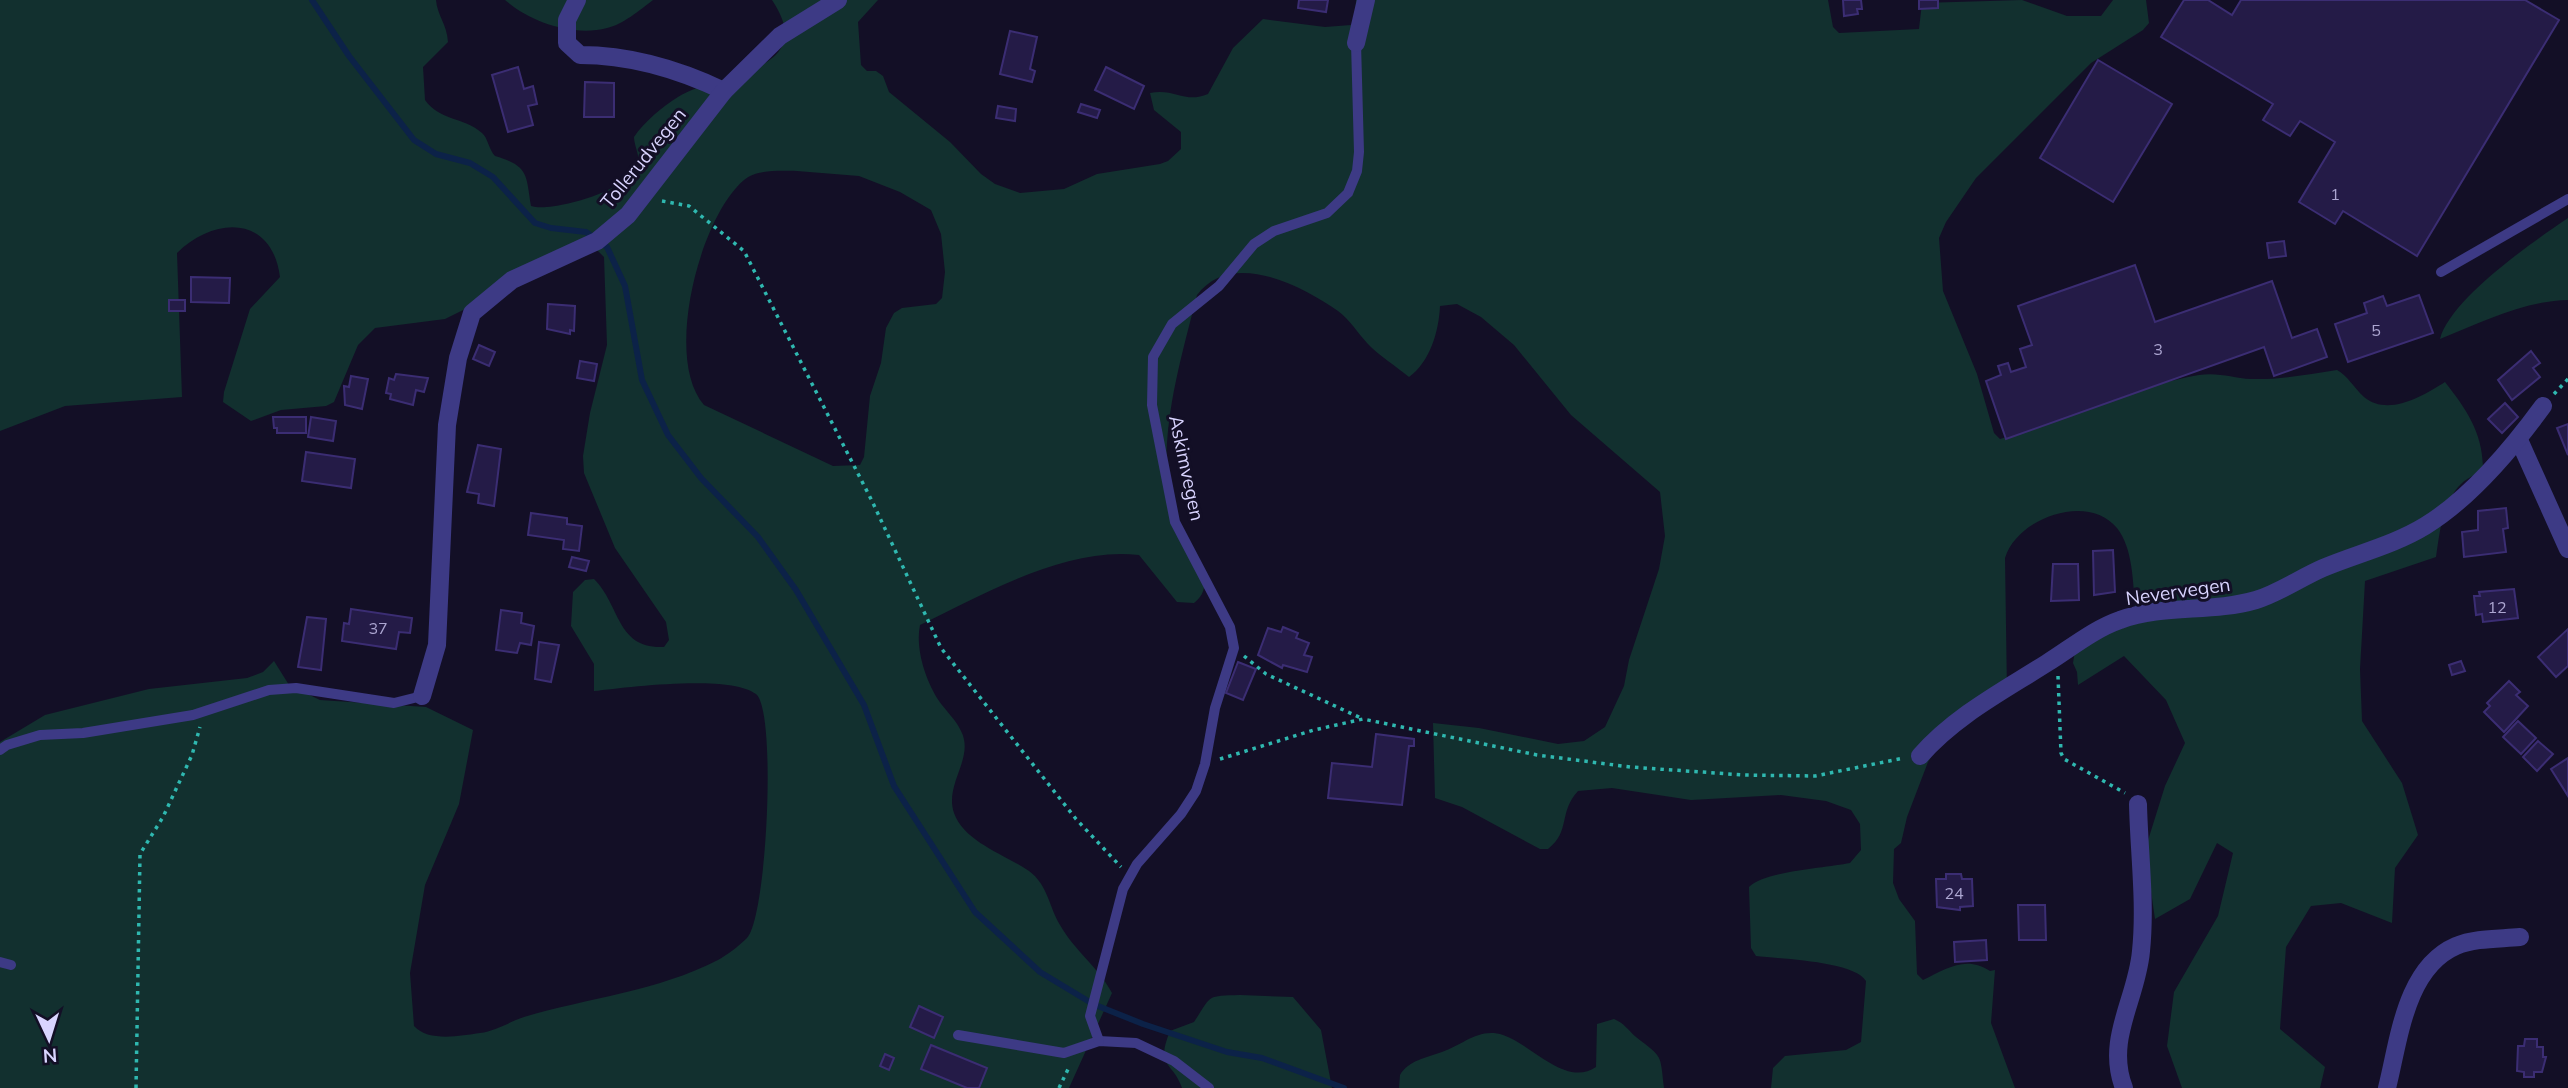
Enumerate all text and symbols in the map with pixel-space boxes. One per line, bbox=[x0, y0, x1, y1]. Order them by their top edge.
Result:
street label: Tollerudvegen bbox=[595, 103, 691, 213]
house number: 1 bbox=[2330, 184, 2340, 204]
house number: 5 bbox=[2371, 320, 2381, 340]
house number: 3 bbox=[2153, 339, 2163, 359]
street label: Askimvegen bbox=[1164, 413, 1210, 523]
street label: Nevervegen bbox=[2124, 572, 2232, 610]
house number: 12 bbox=[2487, 597, 2507, 617]
house number: 37 bbox=[368, 618, 388, 638]
house number: 24 bbox=[1944, 883, 1964, 903]
north arrow bbox=[14, 1004, 84, 1074]
text: N bbox=[42, 1043, 58, 1068]

